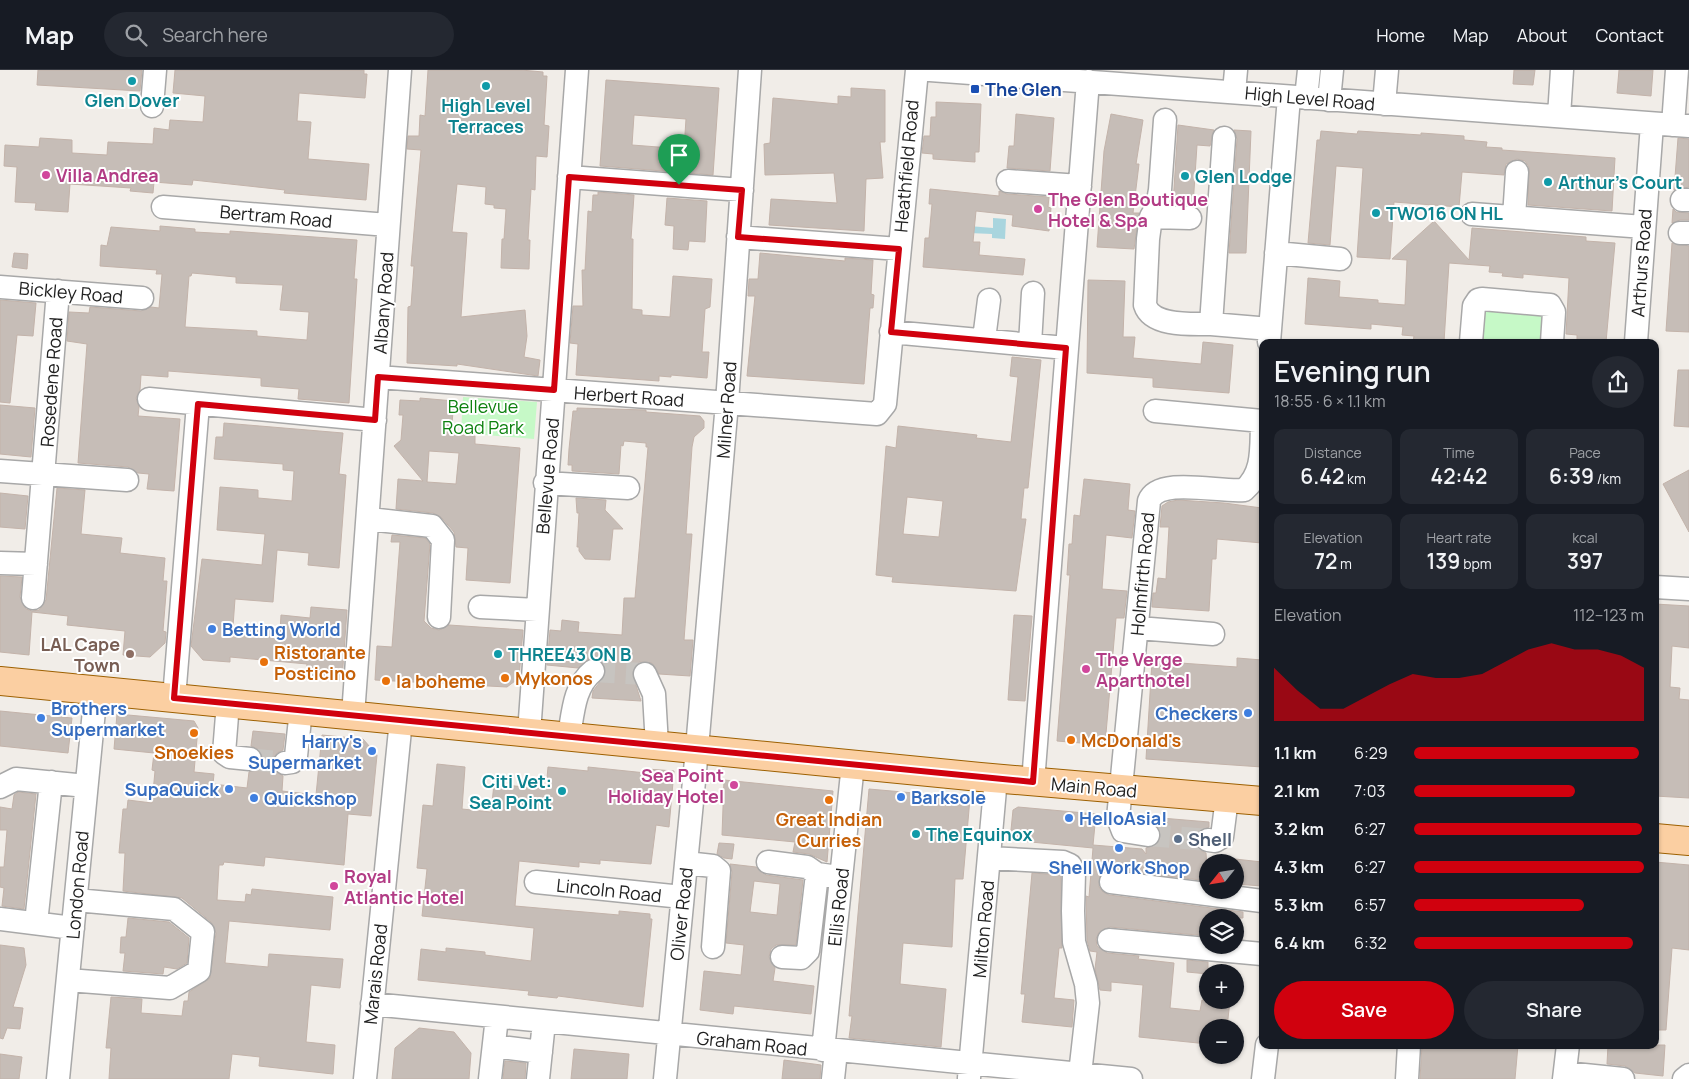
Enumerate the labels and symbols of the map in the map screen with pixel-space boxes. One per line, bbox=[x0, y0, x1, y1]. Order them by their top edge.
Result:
marker: Glen Dover bbox=[126, 75, 138, 87]
place label: The Glen bbox=[985, 77, 1062, 101]
marker: High Level Terraces bbox=[480, 80, 492, 92]
street label: High Level Road bbox=[1244, 80, 1376, 116]
marker: The Glen bbox=[969, 83, 981, 95]
place label: Glen Dover bbox=[85, 88, 179, 112]
place label: High Level Terraces bbox=[441, 93, 531, 138]
street label: Heathfield Road bbox=[888, 99, 924, 233]
pin bbox=[658, 134, 700, 185]
place label: Villa Andrea bbox=[56, 163, 159, 187]
place label: Glen Lodge bbox=[1195, 164, 1293, 188]
marker: Villa Andrea bbox=[40, 169, 52, 181]
marker: Glen Lodge bbox=[1179, 170, 1191, 182]
place label: Arthur's Court bbox=[1558, 170, 1682, 194]
marker: Arthur's Court bbox=[1542, 176, 1554, 188]
place label: The Glen Boutique Hotel & Spa bbox=[1048, 187, 1208, 232]
street label: Bertram Road bbox=[219, 199, 333, 233]
place label: TWO16 ON HL bbox=[1386, 201, 1503, 225]
marker: The Glen Boutique Hotel & Spa bbox=[1032, 203, 1044, 215]
marker: TWO16 ON HL bbox=[1370, 207, 1382, 219]
street label: Arthurs Road bbox=[1625, 208, 1657, 318]
street label: Albany Road bbox=[367, 251, 399, 355]
street label: Bickley Road bbox=[18, 275, 124, 309]
street label: Rosedene Road bbox=[34, 316, 68, 448]
street label: Milner Road bbox=[711, 361, 741, 459]
street label: Herbert Road bbox=[573, 380, 685, 412]
park label: Bellevue Road Park bbox=[442, 394, 525, 439]
street label: Bellevue Road bbox=[530, 417, 564, 535]
street label: Holmfirth Road bbox=[1125, 511, 1159, 637]
place label: Betting World bbox=[222, 617, 341, 641]
marker: Betting World bbox=[206, 623, 218, 635]
place label: LAL Cape Town bbox=[40, 632, 120, 677]
place label: Ristorante Posticino bbox=[274, 640, 366, 685]
place label: THREE43 ON B bbox=[508, 642, 631, 666]
place label: The Verge Aparthotel bbox=[1096, 647, 1190, 692]
marker: LAL Cape Town bbox=[124, 648, 136, 660]
marker: THREE43 ON B bbox=[492, 648, 504, 660]
marker: Ristorante Posticino bbox=[258, 656, 270, 668]
marker: The Verge Aparthotel bbox=[1080, 663, 1092, 675]
place label: Mykonos bbox=[515, 666, 593, 690]
place label: la boheme bbox=[396, 669, 486, 693]
marker: Mykonos bbox=[499, 672, 511, 684]
marker: la boheme bbox=[380, 675, 392, 687]
place label: Brothers Supermarket bbox=[51, 696, 165, 741]
place label: Checkers bbox=[1155, 701, 1238, 725]
marker: Checkers bbox=[1242, 707, 1254, 719]
marker: Brothers Supermarket bbox=[35, 712, 47, 724]
marker: Snoekies bbox=[188, 727, 200, 739]
place label: McDonald's bbox=[1081, 728, 1182, 752]
place label: Harry's Supermarket bbox=[248, 729, 362, 774]
marker: McDonald's bbox=[1065, 734, 1077, 746]
place label: Snoekies bbox=[154, 740, 234, 764]
marker: Harry's Supermarket bbox=[366, 745, 378, 757]
place label: Sea Point Holiday Hotel bbox=[608, 763, 724, 808]
place label: Citi Vet: Sea Point bbox=[469, 769, 552, 814]
street label: Main Road bbox=[1050, 771, 1138, 803]
place label: SupaQuick bbox=[125, 777, 220, 801]
marker: Sea Point Holiday Hotel bbox=[728, 779, 740, 791]
marker: SupaQuick bbox=[223, 783, 235, 795]
marker: Citi Vet: Sea Point bbox=[556, 785, 568, 797]
place label: Barksole bbox=[911, 785, 986, 809]
place label: Quickshop bbox=[264, 786, 357, 810]
marker: Barksole bbox=[895, 791, 907, 803]
marker: Quickshop bbox=[248, 792, 260, 804]
marker: Great Indian Curries bbox=[823, 794, 835, 806]
place label: HelloAsia! bbox=[1079, 806, 1168, 830]
place label: Great Indian Curries bbox=[776, 807, 882, 852]
marker: HelloAsia! bbox=[1063, 812, 1075, 824]
place label: The Equinox bbox=[926, 822, 1032, 846]
place label: Shell bbox=[1188, 827, 1232, 851]
marker: The Equinox bbox=[910, 828, 922, 840]
street label: London Road bbox=[60, 830, 94, 940]
marker: Shell bbox=[1172, 833, 1184, 845]
marker: Shell Work Shop bbox=[1113, 842, 1125, 854]
north arrow bbox=[1199, 854, 1244, 899]
place label: Shell Work Shop bbox=[1048, 855, 1190, 879]
place label: Royal Atlantic Hotel bbox=[344, 864, 464, 909]
street label: Oliver Road bbox=[664, 866, 698, 962]
street label: Ellis Road bbox=[822, 867, 854, 947]
street label: Lincoln Road bbox=[555, 873, 663, 907]
street label: Milton Road bbox=[967, 879, 999, 979]
marker: Royal Atlantic Hotel bbox=[328, 880, 340, 892]
street label: Marais Road bbox=[358, 922, 392, 1026]
street label: Graham Road bbox=[696, 1025, 808, 1061]

